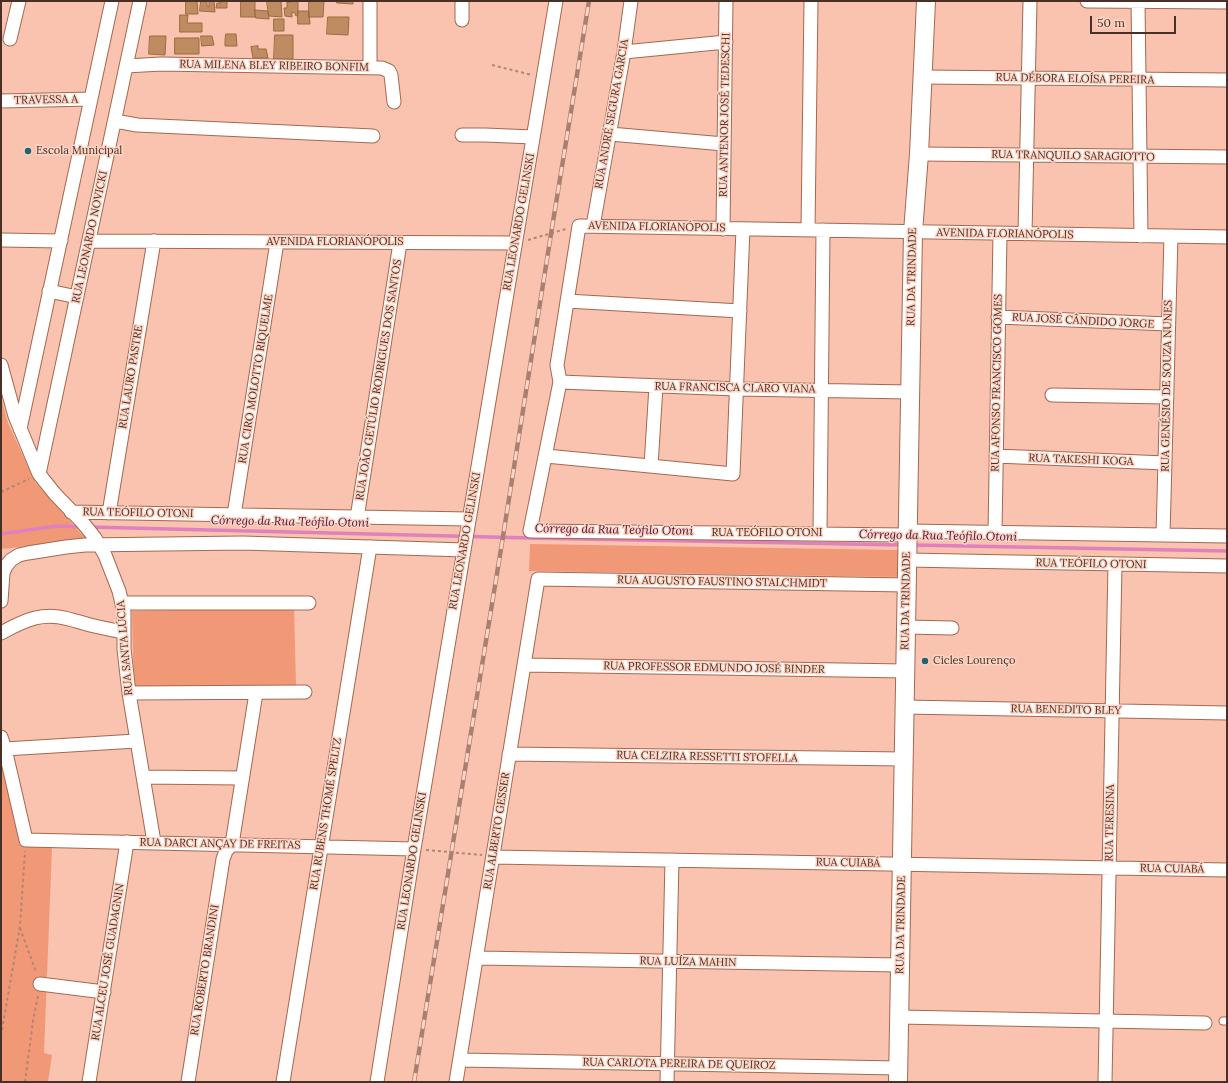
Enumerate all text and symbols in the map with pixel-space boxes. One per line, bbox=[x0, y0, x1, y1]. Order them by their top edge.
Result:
scale bar bbox=[1092, 8, 1178, 34]
text: 50 m bbox=[1097, 15, 1125, 30]
street label: RUA ANTENOR JOSÉ TEDESCHI bbox=[717, 33, 733, 197]
street label: RUA ANDRÉ SEGURA GARCIA bbox=[592, 38, 632, 190]
street label: RUA MILENA BLEY RIBEIRO BONFIM bbox=[179, 58, 369, 74]
street label: RUA DÉBORA ELOÍSA PEREIRA bbox=[995, 71, 1155, 87]
street label: TRAVESSA A bbox=[14, 93, 78, 107]
place label: Escola Municipal bbox=[36, 144, 122, 158]
marker: Escola Municipal bbox=[23, 146, 33, 156]
street label: RUA TRANQUILO SARAGIOTTO bbox=[991, 148, 1155, 164]
street label: RUA LEONARDO GELINSKI bbox=[500, 152, 538, 292]
street label: RUA LEONARDO NOVICKI bbox=[70, 170, 110, 304]
street label: AVENIDA FLORIANÓPOLIS bbox=[588, 219, 726, 235]
street label: AVENIDA FLORIANÓPOLIS bbox=[936, 226, 1074, 242]
street label: RUA DA TRINDADE bbox=[905, 228, 919, 326]
street label: AVENIDA FLORIANÓPOLIS bbox=[266, 235, 404, 249]
street label: RUA JOÃO GETÚLIO RODRIGUES DOS SANTOS bbox=[353, 258, 405, 502]
street label: RUA CIRO MOLOTTO RIQUELME bbox=[236, 293, 276, 465]
street label: RUA AFONSO FRANCISCO GOMES bbox=[989, 294, 1005, 472]
street label: RUA GENÉSIO DE SOUZA NUNES bbox=[1159, 300, 1175, 472]
street label: RUA JOSÉ CÂNDIDO JORGE bbox=[1011, 311, 1155, 331]
street label: RUA LAURO PASTRE bbox=[116, 324, 146, 430]
street label: RUA FRANCISCA CLARO VIANA bbox=[654, 380, 816, 396]
street label: RUA TAKESHI KOGA bbox=[1028, 452, 1134, 468]
street label: RUA LEONARDO GELINSKI bbox=[446, 471, 484, 611]
street label: RUA TEÓFILO OTONI bbox=[82, 505, 194, 521]
water label: Córrego da Rua Teófilo Otoni bbox=[211, 513, 369, 531]
water label: Córrego da Rua Teófilo Otoni bbox=[535, 521, 693, 539]
street label: RUA TEÓFILO OTONI bbox=[712, 526, 822, 540]
water label: Córrego da Rua Teófilo Otoni bbox=[859, 527, 1017, 545]
street label: RUA DA TRINDADE bbox=[899, 552, 913, 650]
street label: RUA TEÓFILO OTONI bbox=[1035, 556, 1147, 572]
street label: RUA AUGUSTO FAUSTINO STALCHMIDT bbox=[617, 574, 827, 590]
street label: RUA SANTA LÚCIA bbox=[114, 600, 136, 696]
place label: Cicles Lourenço bbox=[933, 654, 1015, 668]
marker: Cicles Lourenço bbox=[920, 656, 930, 666]
street label: RUA PROFESSOR EDMUNDO JOSÉ BINDER bbox=[603, 659, 825, 677]
street label: RUA BENEDITO BLEY bbox=[1010, 702, 1122, 718]
street label: RUA RUBENS THOMÉ SPELTZ bbox=[307, 737, 345, 891]
street label: RUA CELZIRA RESSETTI STOFELLA bbox=[616, 749, 798, 765]
street label: RUA ALBERTO GESSER bbox=[481, 771, 513, 891]
street label: RUA TERESINA bbox=[1103, 784, 1117, 862]
street label: RUA LEONARDO GELINSKI bbox=[395, 791, 429, 931]
street label: RUA DARCI ANÇAY DE FREITAS bbox=[139, 836, 301, 852]
street label: RUA CUIABÁ bbox=[816, 856, 880, 870]
street label: RUA CUIABÁ bbox=[1140, 862, 1204, 876]
street label: RUA DA TRINDADE bbox=[894, 876, 908, 974]
street label: RUA ALCEU JOSÉ GUADAGNIN bbox=[89, 882, 127, 1042]
street label: RUA ROBERTO BRANDINI bbox=[188, 903, 222, 1037]
street label: RUA LUÍZA MAHIN bbox=[639, 955, 737, 969]
street label: RUA CARLOTA PEREIRA DE QUEIROZ bbox=[582, 1056, 776, 1072]

